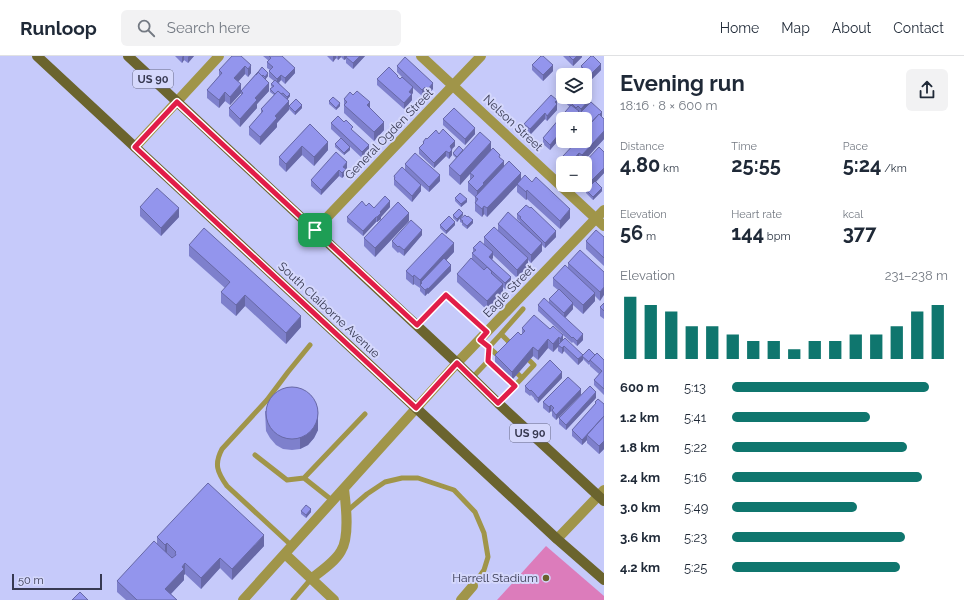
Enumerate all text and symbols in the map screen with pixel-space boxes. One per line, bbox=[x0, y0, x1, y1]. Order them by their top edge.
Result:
search box bbox=[121, 10, 401, 46]
text: Runloop bbox=[20, 17, 97, 39]
icon: search bbox=[135, 17, 157, 39]
text: Search here bbox=[167, 19, 250, 37]
text: Home bbox=[720, 20, 759, 36]
text: Map bbox=[781, 20, 810, 36]
text: About bbox=[832, 20, 871, 36]
text: Contact bbox=[893, 20, 944, 36]
map controls bbox=[556, 68, 592, 192]
button: layers bbox=[556, 68, 592, 104]
button: share bbox=[906, 69, 948, 111]
road number: US 90 bbox=[133, 70, 173, 88]
text: Evening run bbox=[620, 70, 745, 96]
street label: General Ogden Street bbox=[342, 86, 436, 182]
street label: Nelson Street bbox=[481, 92, 545, 154]
text: 18:16 · 8 × 600 m bbox=[620, 98, 718, 113]
button: + bbox=[556, 112, 592, 148]
text: Distance bbox=[620, 140, 664, 153]
text: Time bbox=[731, 140, 757, 153]
text: Pace bbox=[843, 140, 868, 153]
text: 4.80 bbox=[620, 153, 660, 177]
text: 25:55 bbox=[731, 153, 781, 177]
text: 5:24 bbox=[843, 153, 881, 177]
button: − bbox=[556, 156, 592, 192]
text: km bbox=[660, 162, 679, 175]
text: /km bbox=[881, 162, 907, 175]
text: Elevation bbox=[620, 208, 667, 221]
text: Heart rate bbox=[731, 208, 782, 221]
text: kcal bbox=[843, 208, 863, 221]
pin bbox=[298, 213, 332, 247]
icon: arrive bbox=[304, 219, 326, 241]
text: 56 bbox=[620, 221, 643, 245]
text: 144 bbox=[731, 221, 764, 245]
text: 377 bbox=[843, 221, 876, 245]
text: m bbox=[643, 230, 656, 243]
text: bpm bbox=[764, 230, 791, 243]
street label: South Claiborne Avenue bbox=[275, 259, 383, 361]
street label: Eagle Street bbox=[480, 262, 538, 320]
text: Elevation bbox=[620, 268, 675, 283]
text: 231–238 m bbox=[885, 268, 948, 283]
text: 600 m bbox=[620, 380, 659, 395]
text: 5:13 bbox=[684, 380, 706, 395]
text: 1.2 km bbox=[620, 410, 659, 425]
text: 5:41 bbox=[684, 410, 706, 425]
road number: US 90 bbox=[510, 424, 550, 442]
text: 1.8 km bbox=[620, 440, 660, 455]
text: 5:22 bbox=[684, 440, 707, 455]
text: 2.4 km bbox=[620, 470, 660, 485]
text: 5:16 bbox=[684, 470, 707, 485]
text: 3.0 km bbox=[620, 500, 661, 515]
text: 5:49 bbox=[684, 500, 708, 515]
text: 3.6 km bbox=[620, 530, 661, 545]
text: 5:23 bbox=[684, 530, 707, 545]
text: 4.2 km bbox=[620, 560, 660, 575]
text: 5:25 bbox=[684, 560, 707, 575]
place label: Harrell Stadium bbox=[452, 571, 538, 585]
scale bar bbox=[12, 572, 102, 591]
marker: Harrell Stadium bbox=[541, 573, 551, 583]
text: 50 m bbox=[18, 574, 44, 587]

